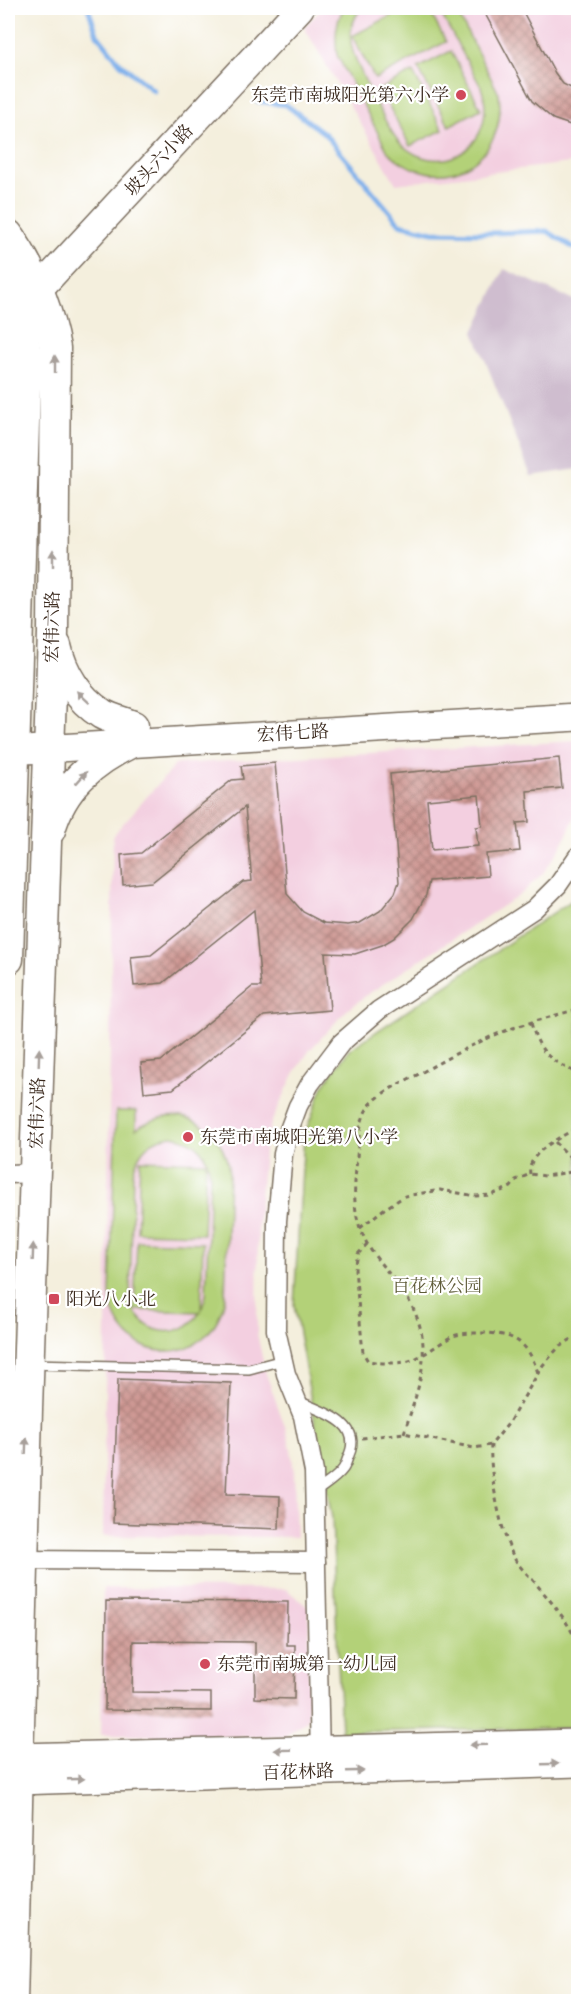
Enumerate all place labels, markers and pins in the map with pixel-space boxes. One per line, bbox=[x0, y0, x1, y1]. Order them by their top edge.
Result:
place label: 东莞市南城阳光第六小学 bbox=[251, 85, 449, 106]
marker: 东莞市南城阳光第六小学 bbox=[454, 88, 468, 102]
place label: 东莞市南城阳光第八小学 bbox=[200, 1127, 398, 1148]
marker: 东莞市南城阳光第八小学 bbox=[181, 1130, 195, 1144]
place label: 阳光八小北 bbox=[66, 1289, 156, 1310]
marker: 阳光八小北 bbox=[47, 1292, 61, 1306]
place label: 东莞市南城第一幼儿园 bbox=[217, 1654, 397, 1675]
marker: 东莞市南城第一幼儿园 bbox=[198, 1657, 212, 1671]

